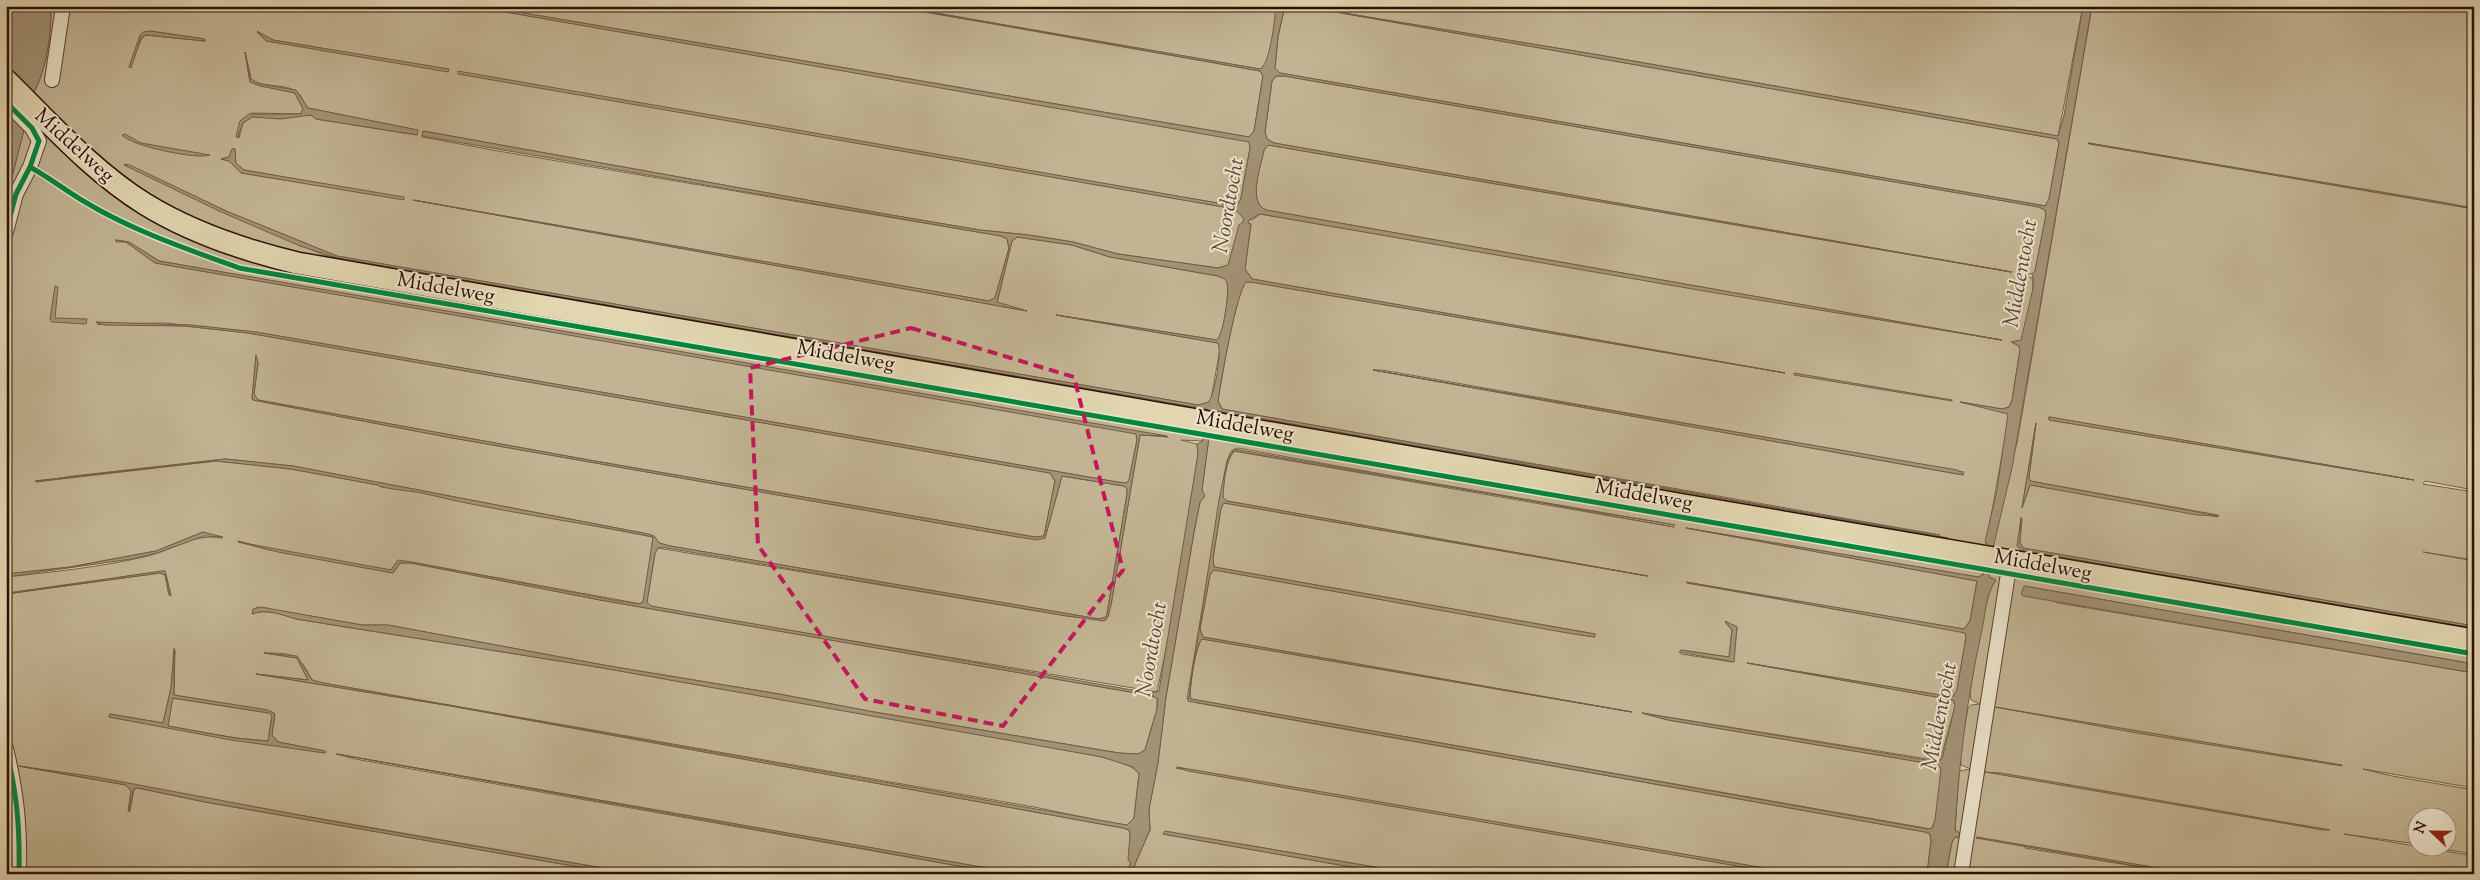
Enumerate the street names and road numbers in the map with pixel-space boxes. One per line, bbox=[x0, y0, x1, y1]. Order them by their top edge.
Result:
street label: Middelweg bbox=[27, 102, 120, 191]
street label: Middelweg bbox=[394, 266, 497, 312]
street label: Middelweg bbox=[794, 334, 897, 380]
street label: Middelweg bbox=[1193, 404, 1296, 450]
street label: Middelweg bbox=[1592, 473, 1695, 519]
street label: Middelweg bbox=[1991, 543, 2094, 589]

